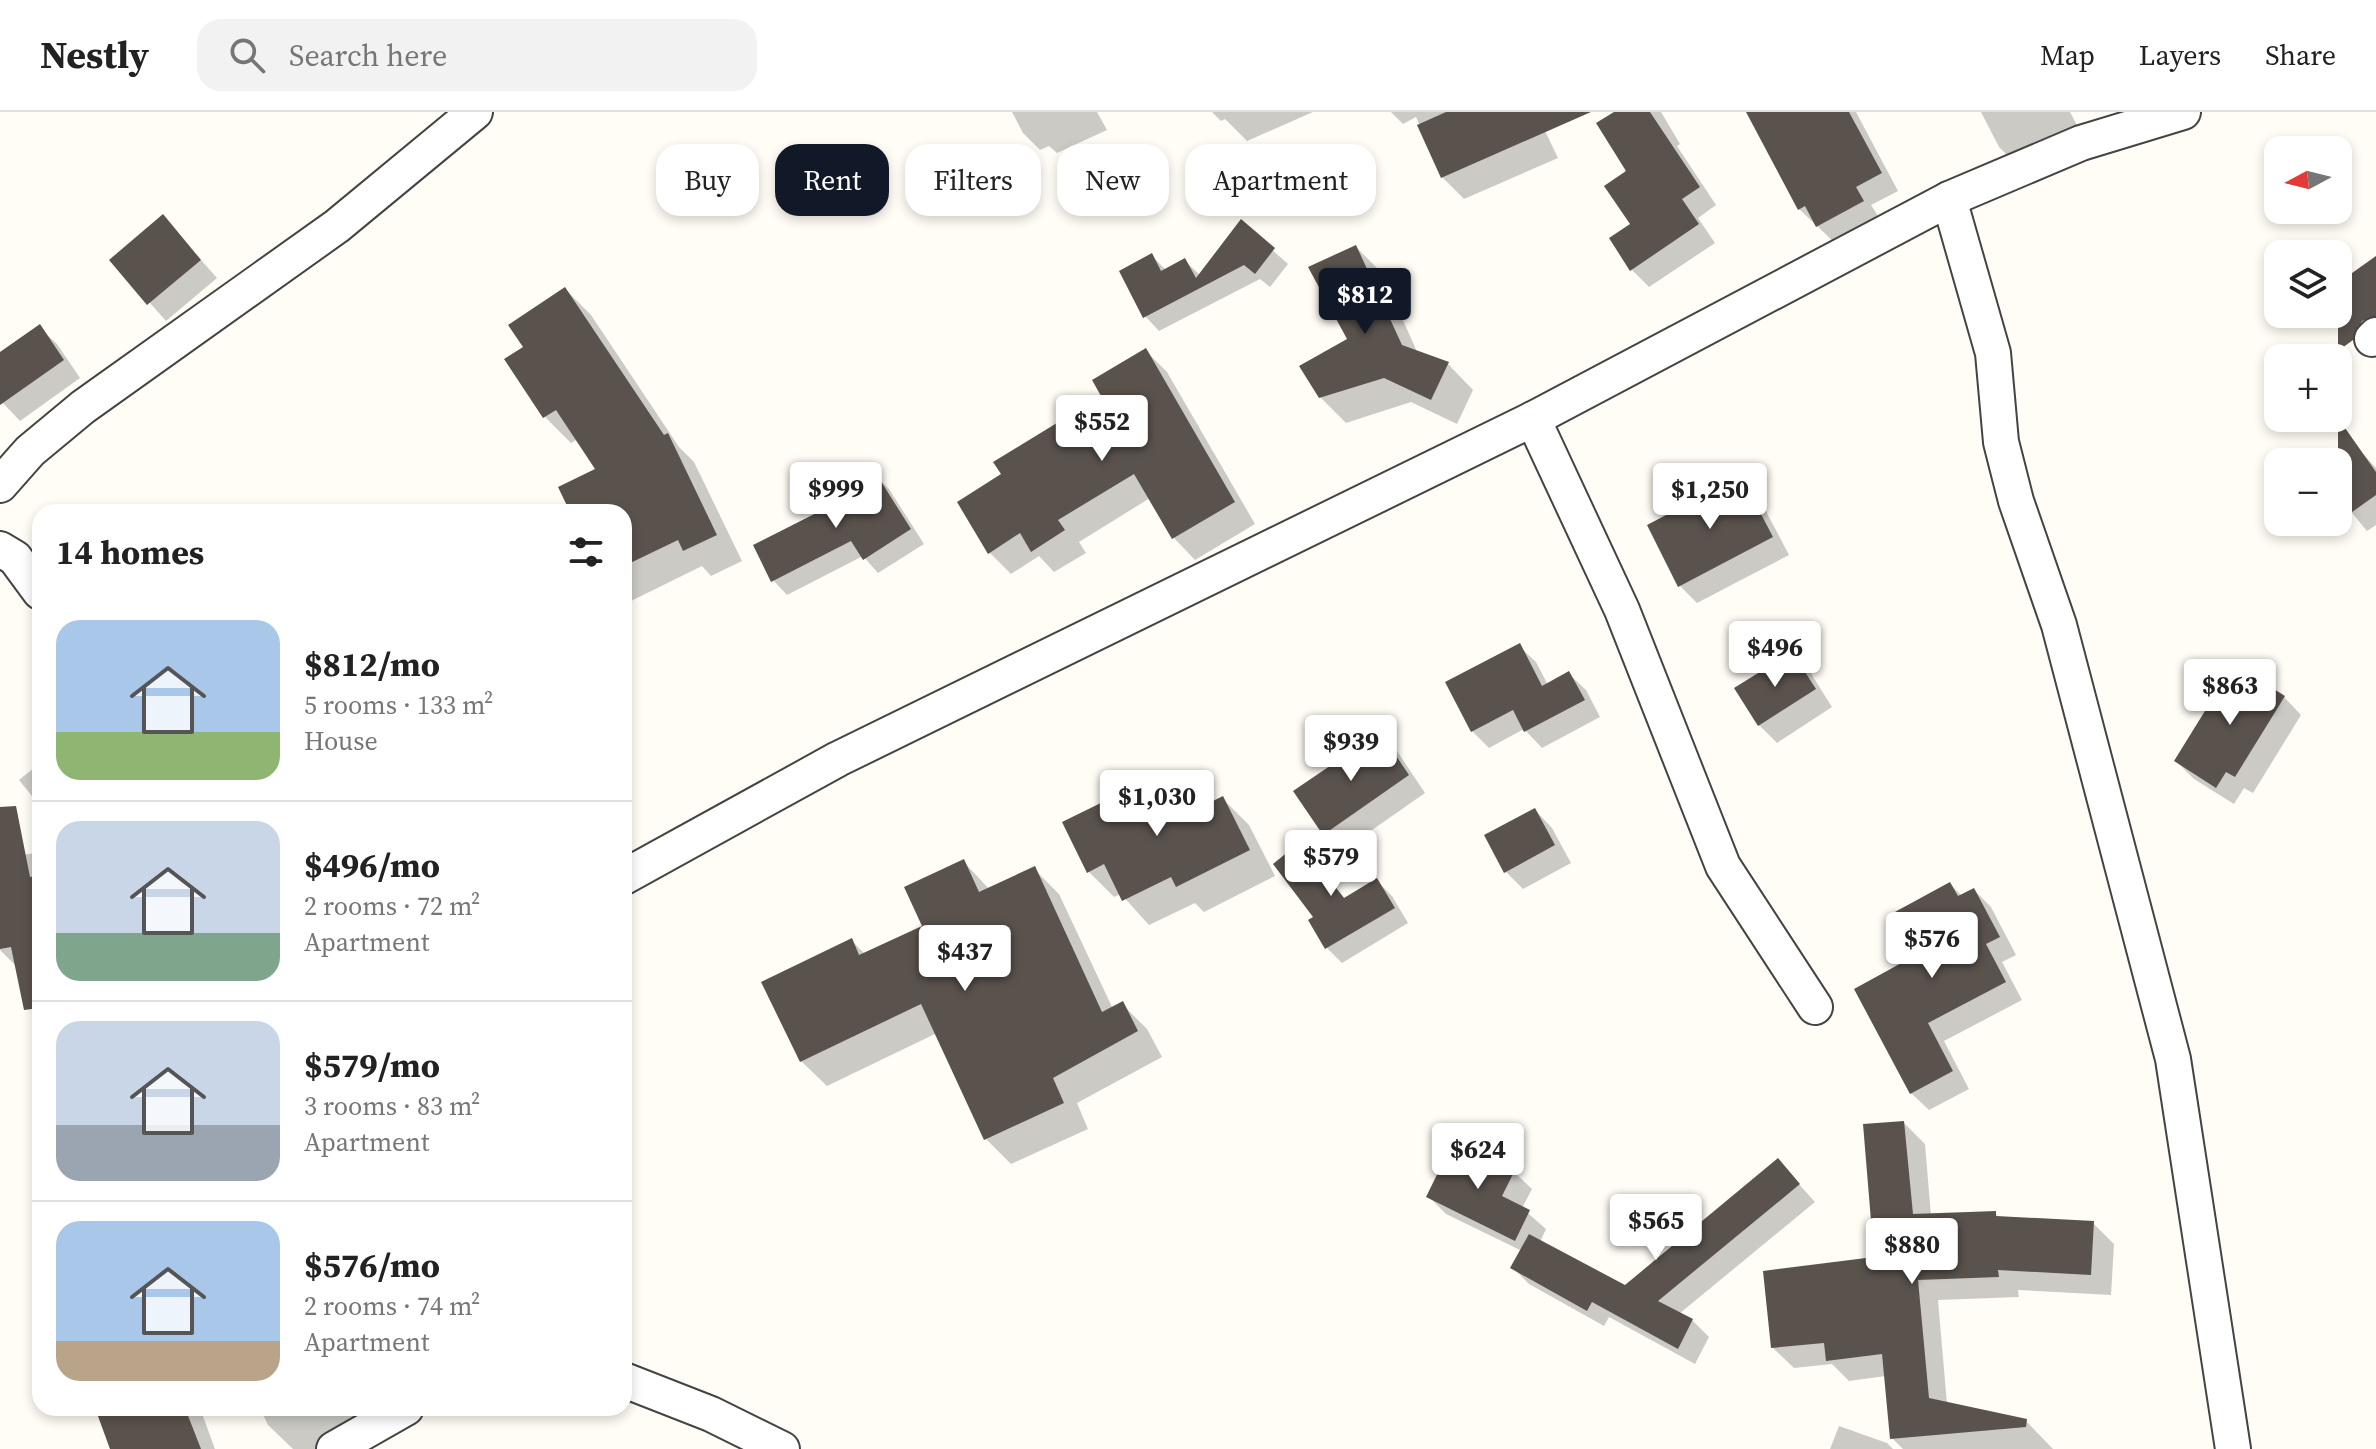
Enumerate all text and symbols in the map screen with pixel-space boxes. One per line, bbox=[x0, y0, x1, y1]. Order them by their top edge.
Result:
search box bbox=[197, 19, 757, 91]
text: Nestly bbox=[40, 29, 149, 81]
icon: search bbox=[225, 33, 269, 77]
text: Search here bbox=[289, 35, 447, 76]
text: Map bbox=[2040, 36, 2095, 74]
text: Layers bbox=[2139, 36, 2221, 74]
text: Share bbox=[2265, 36, 2336, 74]
north arrow bbox=[2264, 136, 2352, 224]
map controls bbox=[2264, 136, 2352, 536]
chip: Buy bbox=[656, 144, 759, 216]
chip: Rent bbox=[775, 144, 889, 216]
chip: Filters bbox=[905, 144, 1041, 216]
chip: New bbox=[1057, 144, 1169, 216]
chip: Apartment bbox=[1185, 144, 1376, 216]
button: layers bbox=[2264, 240, 2352, 328]
pin: $812 bbox=[1318, 268, 1412, 336]
text: $812 bbox=[1337, 276, 1393, 312]
button: + bbox=[2264, 344, 2352, 432]
pin: $552 bbox=[1055, 395, 1149, 463]
text: $552 bbox=[1074, 403, 1130, 439]
button: − bbox=[2264, 448, 2352, 536]
pin: $999 bbox=[789, 462, 883, 530]
pin: $1,250 bbox=[1645, 463, 1775, 531]
text: $999 bbox=[808, 470, 864, 506]
text: $1,250 bbox=[1671, 471, 1749, 507]
text: 14 homes bbox=[56, 529, 204, 575]
icon: filters bbox=[564, 530, 608, 574]
pin: $496 bbox=[1728, 621, 1822, 689]
text: $496 bbox=[1747, 629, 1803, 665]
text: $812/mo bbox=[304, 641, 440, 687]
icon: home bbox=[120, 652, 216, 748]
pin: $863 bbox=[2183, 659, 2277, 727]
text: $863 bbox=[2202, 667, 2258, 703]
text: 5 rooms · 133 m² bbox=[304, 687, 493, 723]
pin: $939 bbox=[1304, 715, 1398, 783]
text: House bbox=[304, 723, 378, 759]
text: $939 bbox=[1323, 723, 1379, 759]
pin: $1,030 bbox=[1092, 770, 1222, 838]
text: $1,030 bbox=[1118, 778, 1196, 814]
pin: $579 bbox=[1284, 830, 1378, 898]
text: $579 bbox=[1303, 838, 1359, 874]
text: $496/mo bbox=[304, 842, 440, 888]
icon: home bbox=[120, 853, 216, 949]
text: 2 rooms · 72 m² bbox=[304, 888, 480, 924]
pin: $576 bbox=[1885, 912, 1979, 980]
text: $576 bbox=[1904, 920, 1960, 956]
text: Apartment bbox=[304, 924, 429, 960]
pin: $437 bbox=[918, 925, 1012, 993]
text: $437 bbox=[937, 933, 993, 969]
text: $579/mo bbox=[304, 1042, 440, 1088]
icon: home bbox=[120, 1053, 216, 1149]
text: 3 rooms · 83 m² bbox=[304, 1088, 480, 1124]
pin: $624 bbox=[1431, 1123, 1525, 1191]
text: Apartment bbox=[304, 1124, 429, 1160]
text: $624 bbox=[1450, 1131, 1506, 1167]
pin: $565 bbox=[1609, 1194, 1703, 1262]
text: $565 bbox=[1628, 1202, 1684, 1238]
pin: $880 bbox=[1865, 1218, 1959, 1286]
text: $880 bbox=[1884, 1226, 1940, 1262]
text: $576/mo bbox=[304, 1242, 440, 1288]
icon: home bbox=[120, 1253, 216, 1349]
text: 2 rooms · 74 m² bbox=[304, 1288, 480, 1324]
text: Apartment bbox=[304, 1324, 429, 1360]

